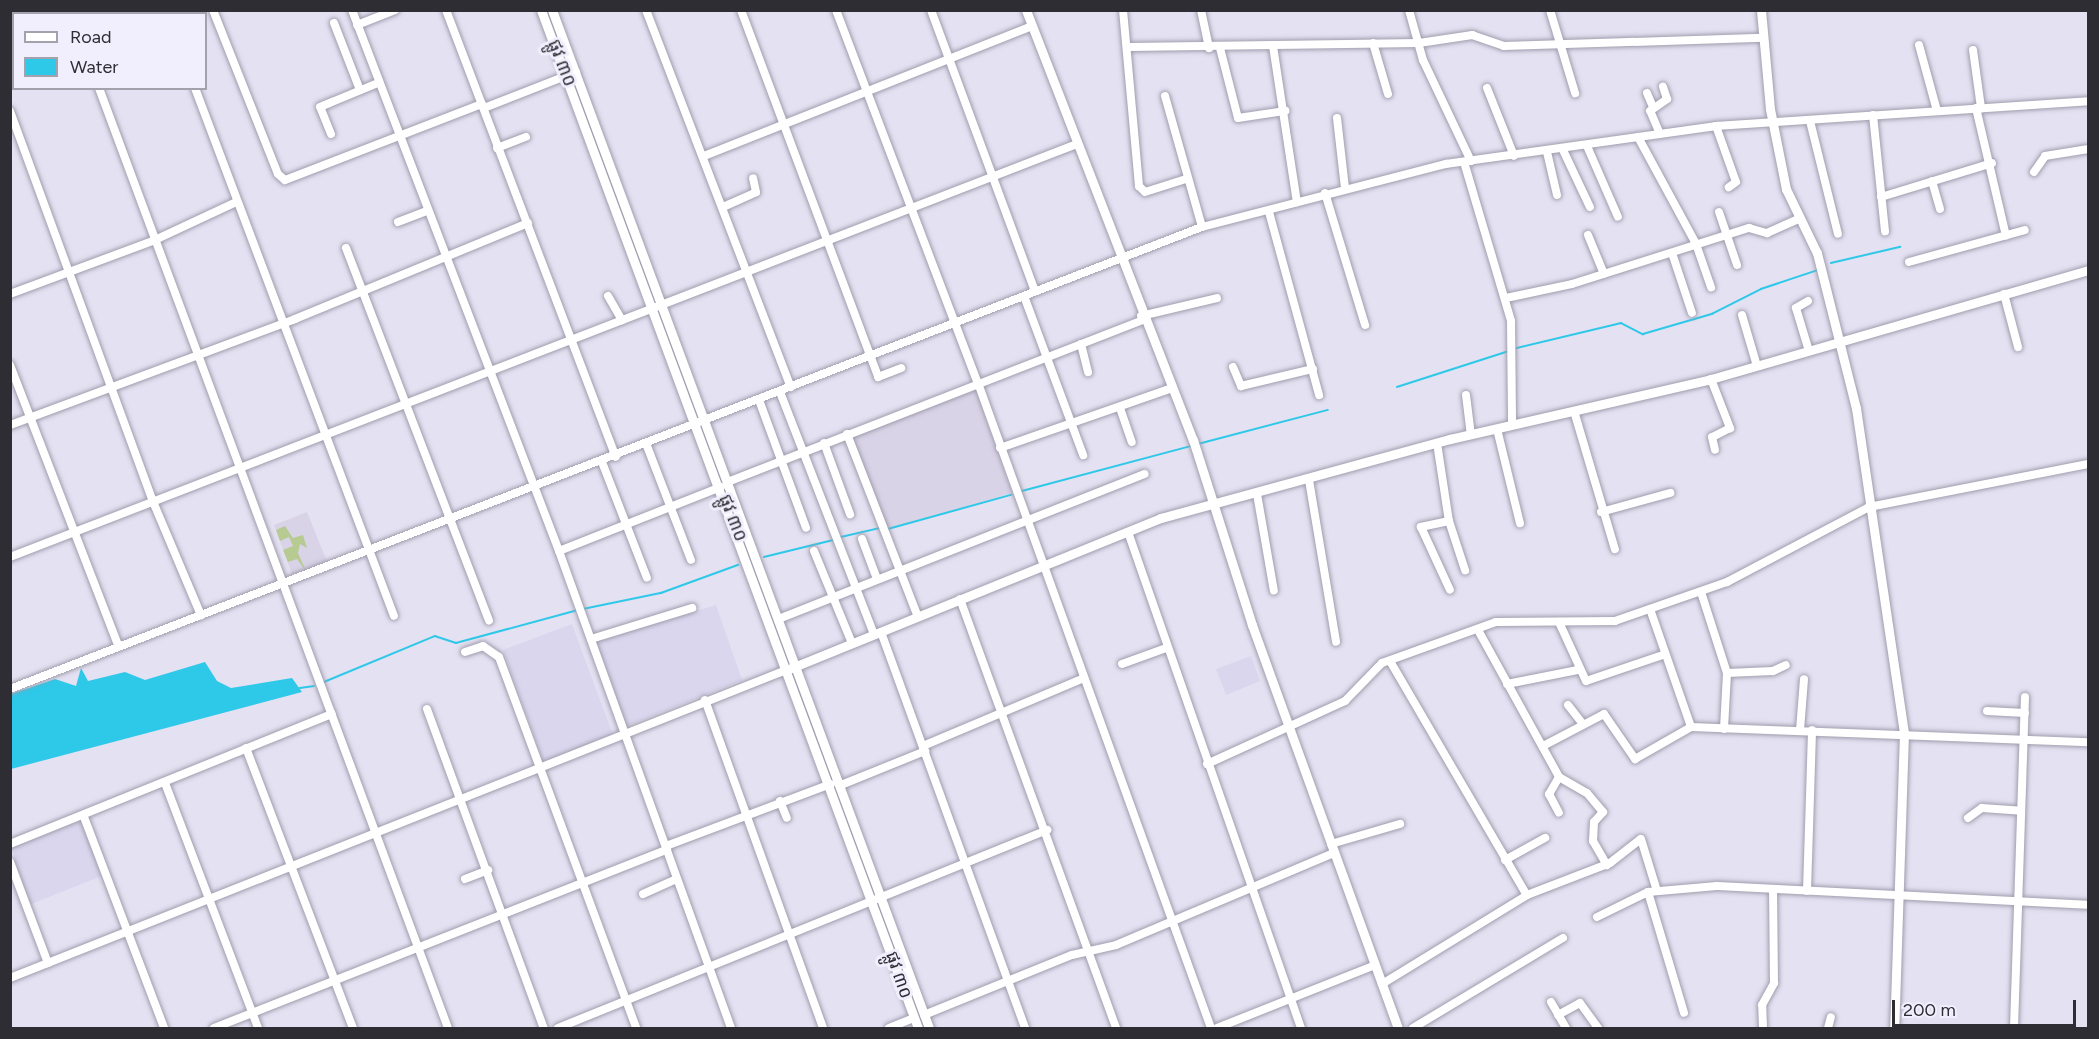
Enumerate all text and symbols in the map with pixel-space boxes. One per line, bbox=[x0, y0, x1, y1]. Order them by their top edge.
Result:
legend bbox=[12, 12, 207, 90]
text: Road bbox=[70, 26, 111, 48]
street label: ផ្លូវ ៣០ bbox=[543, 36, 581, 90]
text: Water bbox=[70, 56, 118, 78]
street label: ផ្លូវ ៣០ bbox=[714, 491, 752, 545]
street label: ផ្លូវ ៣០ bbox=[881, 948, 917, 1002]
scale bar bbox=[1895, 988, 2080, 1026]
text: 200 m bbox=[1903, 999, 1956, 1021]

